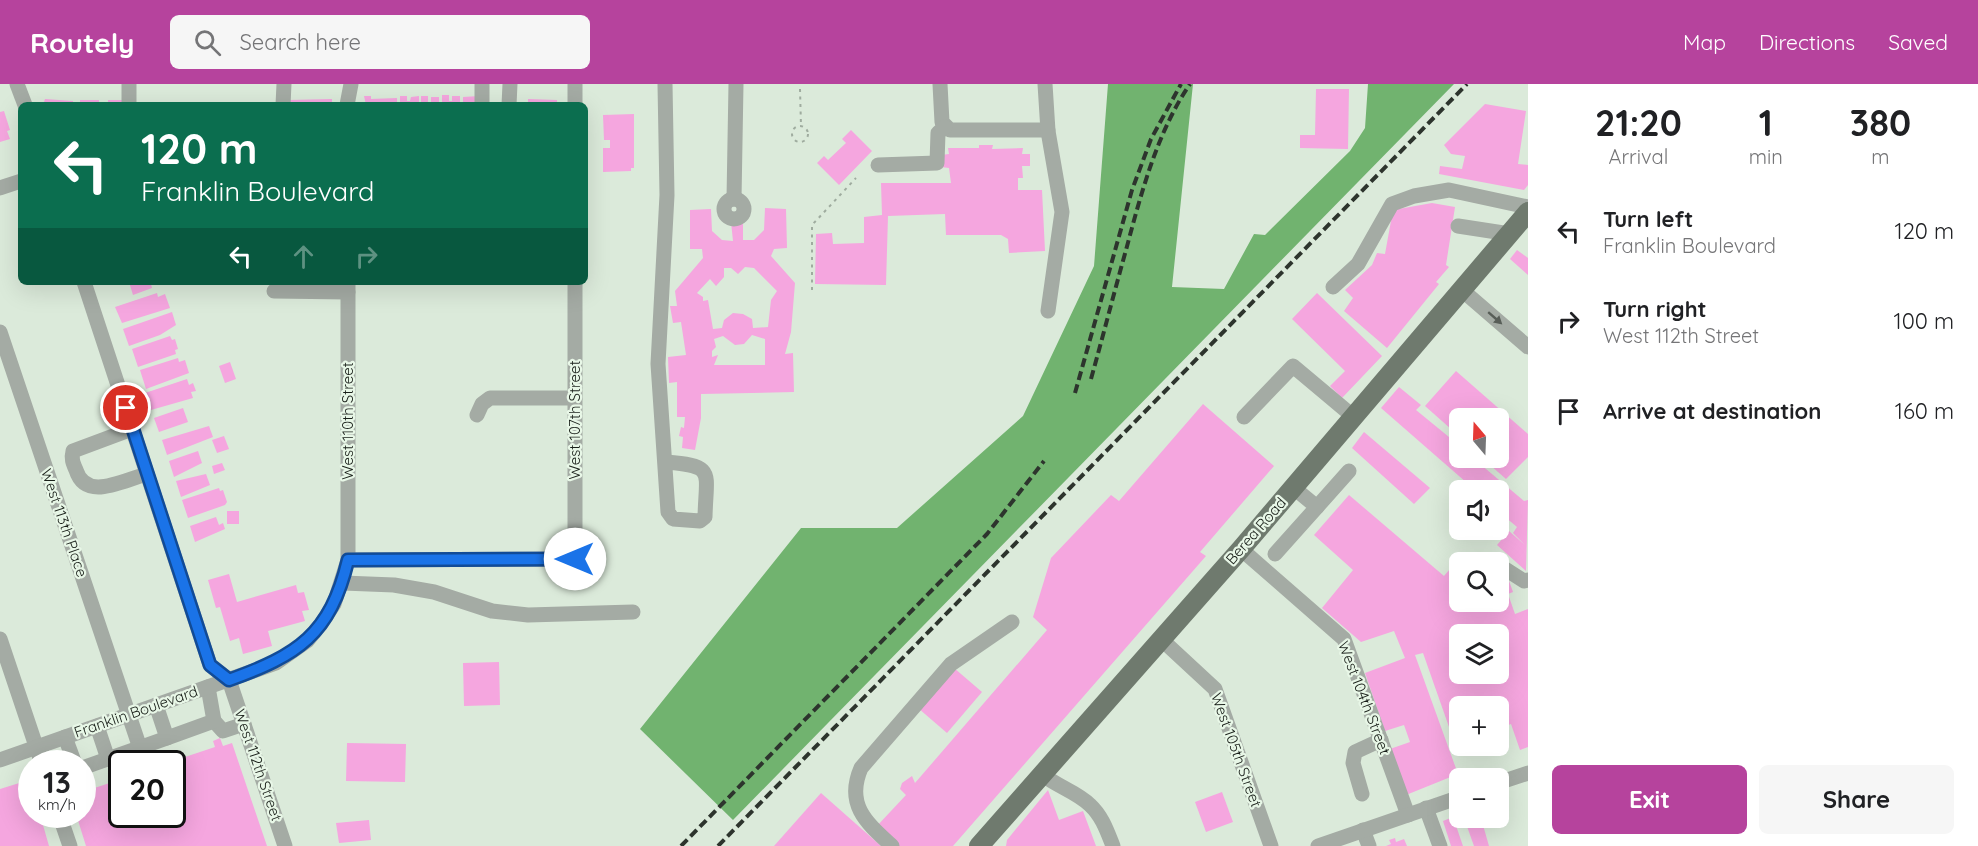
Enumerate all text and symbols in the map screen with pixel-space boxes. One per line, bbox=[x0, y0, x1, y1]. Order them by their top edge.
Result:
search box bbox=[170, 15, 590, 69]
text: Routely bbox=[30, 25, 134, 60]
icon: search bbox=[191, 26, 224, 59]
text: Search here bbox=[239, 28, 361, 56]
text: Map bbox=[1683, 29, 1726, 55]
text: Directions bbox=[1759, 29, 1855, 55]
text: Saved bbox=[1888, 29, 1948, 55]
text: 21:20 bbox=[1595, 100, 1682, 145]
text: 1 bbox=[1759, 100, 1773, 145]
text: 380 bbox=[1850, 100, 1911, 145]
text: 120 m bbox=[141, 122, 258, 175]
icon: left bbox=[42, 126, 120, 204]
text: Arrival bbox=[1608, 144, 1668, 169]
text: min bbox=[1749, 144, 1783, 169]
text: m bbox=[1871, 144, 1890, 169]
text: Franklin Boulevard bbox=[141, 174, 374, 208]
text: Turn left bbox=[1603, 205, 1693, 233]
icon: left bbox=[1552, 215, 1585, 248]
text: 120 m bbox=[1895, 217, 1954, 245]
text: Franklin Boulevard bbox=[1603, 233, 1776, 258]
icon: left bbox=[224, 240, 257, 273]
icon: ahead bbox=[287, 240, 320, 273]
icon: right bbox=[350, 240, 383, 273]
text: Turn right bbox=[1603, 295, 1707, 323]
icon: right bbox=[1552, 305, 1585, 338]
text: 100 m bbox=[1894, 307, 1954, 335]
one-way arrow bbox=[1487, 311, 1502, 324]
text: West 112th Street bbox=[1603, 323, 1759, 348]
street label: West 107th Street bbox=[565, 361, 584, 480]
street label: West 110th Street bbox=[338, 362, 357, 480]
pin bbox=[100, 382, 151, 433]
icon: arrive bbox=[109, 391, 142, 424]
icon: arrive bbox=[1552, 395, 1585, 428]
text: Arrive at destination bbox=[1603, 397, 1821, 425]
text: 160 m bbox=[1895, 397, 1954, 425]
north arrow bbox=[1449, 408, 1509, 468]
map controls bbox=[1449, 408, 1509, 828]
street label: West 113th Place bbox=[37, 466, 92, 580]
button: sound bbox=[1449, 480, 1509, 540]
street label: Berea Road bbox=[1221, 493, 1290, 568]
position arrow bbox=[543, 527, 607, 591]
button: search bbox=[1449, 552, 1509, 612]
button: layers bbox=[1449, 624, 1509, 684]
street label: West 104th Street bbox=[1334, 638, 1395, 757]
street label: Franklin Boulevard bbox=[71, 681, 200, 742]
street label: West 105th Street bbox=[1207, 690, 1266, 810]
button: + bbox=[1449, 696, 1509, 756]
street label: West 112th Street bbox=[230, 706, 287, 823]
speed limit sign: 20 bbox=[108, 750, 186, 828]
text: 13 bbox=[43, 763, 71, 801]
button: Exit bbox=[1552, 765, 1747, 834]
button: Share bbox=[1759, 765, 1954, 834]
button: − bbox=[1449, 768, 1509, 828]
text: km/h bbox=[38, 795, 76, 814]

